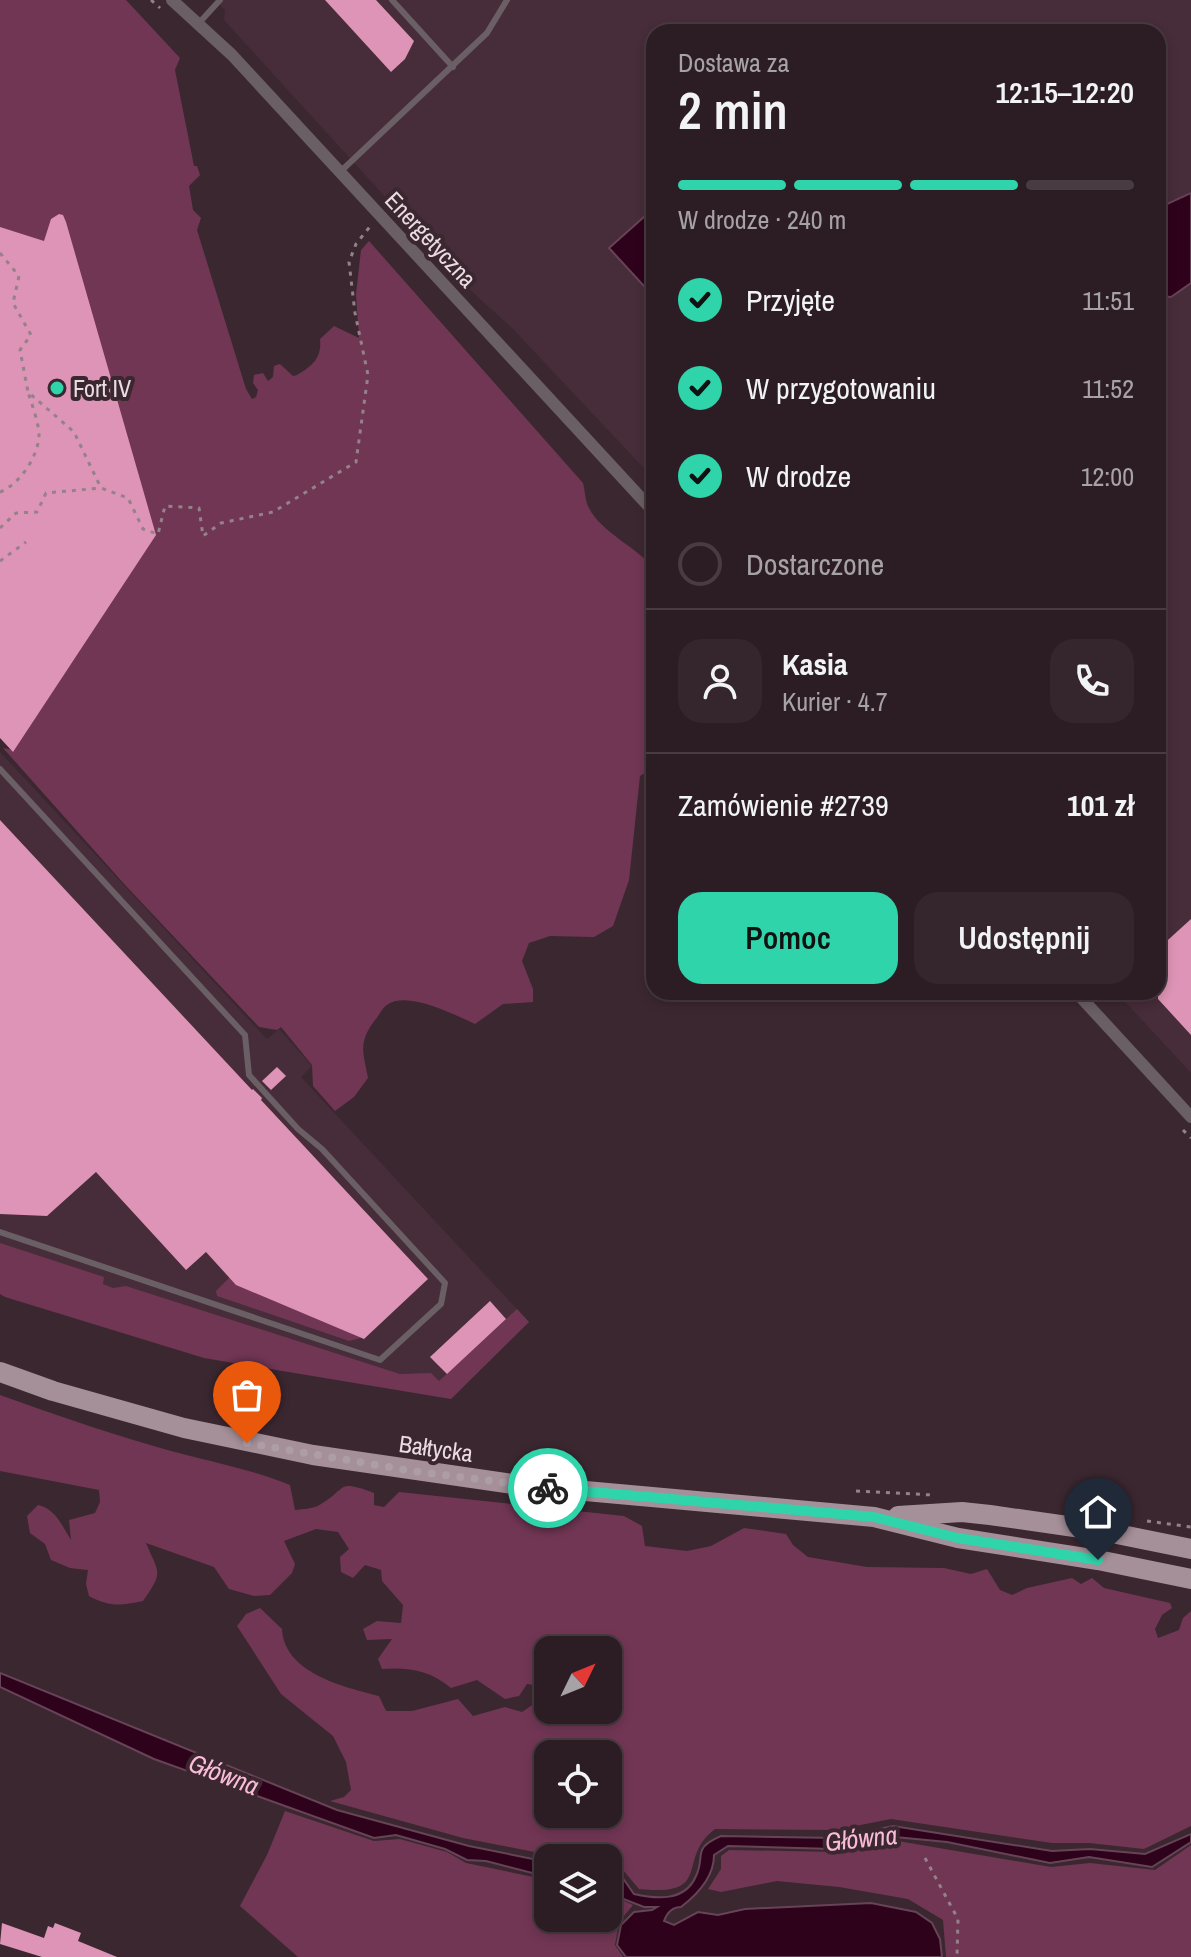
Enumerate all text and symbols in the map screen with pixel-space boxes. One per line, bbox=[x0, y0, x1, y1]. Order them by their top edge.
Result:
text: Dostawa za bbox=[678, 45, 789, 80]
text: 12:15–12:20 bbox=[995, 72, 1134, 112]
text: 2 min bbox=[678, 75, 788, 145]
street label: Energetyczna bbox=[378, 184, 484, 294]
text: W drodze · 240 m bbox=[678, 202, 846, 237]
icon: check bbox=[678, 278, 722, 322]
text: Przyjęte bbox=[746, 280, 835, 320]
text: 11:51 bbox=[1082, 283, 1134, 318]
icon: check bbox=[678, 366, 722, 410]
text: W przygotowaniu bbox=[746, 368, 936, 408]
text: 11:52 bbox=[1082, 371, 1134, 406]
place label: Fort IV bbox=[73, 372, 131, 404]
marker: Fort IV bbox=[48, 379, 66, 397]
icon: check bbox=[678, 454, 722, 498]
text: W drodze bbox=[746, 456, 851, 496]
text: 12:00 bbox=[1081, 459, 1134, 494]
text: Dostarczone bbox=[746, 544, 884, 584]
button: person bbox=[678, 639, 762, 723]
button: phone bbox=[1050, 639, 1134, 723]
text: Kasia bbox=[782, 644, 848, 684]
text: Kurier · 4.7 bbox=[782, 684, 887, 719]
text: Zamówienie #2739 bbox=[678, 785, 889, 825]
text: 101 zł bbox=[1067, 785, 1134, 825]
button: Pomoc bbox=[678, 892, 898, 984]
button: Udostępnij bbox=[914, 892, 1134, 984]
pin bbox=[213, 1361, 281, 1443]
icon: bag bbox=[225, 1373, 269, 1417]
street label: Bałtycka bbox=[397, 1427, 475, 1469]
courier bbox=[508, 1448, 588, 1528]
icon: bike bbox=[526, 1466, 570, 1510]
pin bbox=[1064, 1478, 1132, 1560]
icon: home bbox=[1076, 1490, 1120, 1534]
north arrow bbox=[534, 1636, 622, 1724]
map controls bbox=[534, 1636, 622, 1932]
button: locate bbox=[534, 1740, 622, 1828]
water label: Główna bbox=[184, 1745, 264, 1803]
water label: Główna bbox=[823, 1817, 899, 1859]
button: layers bbox=[534, 1844, 622, 1932]

